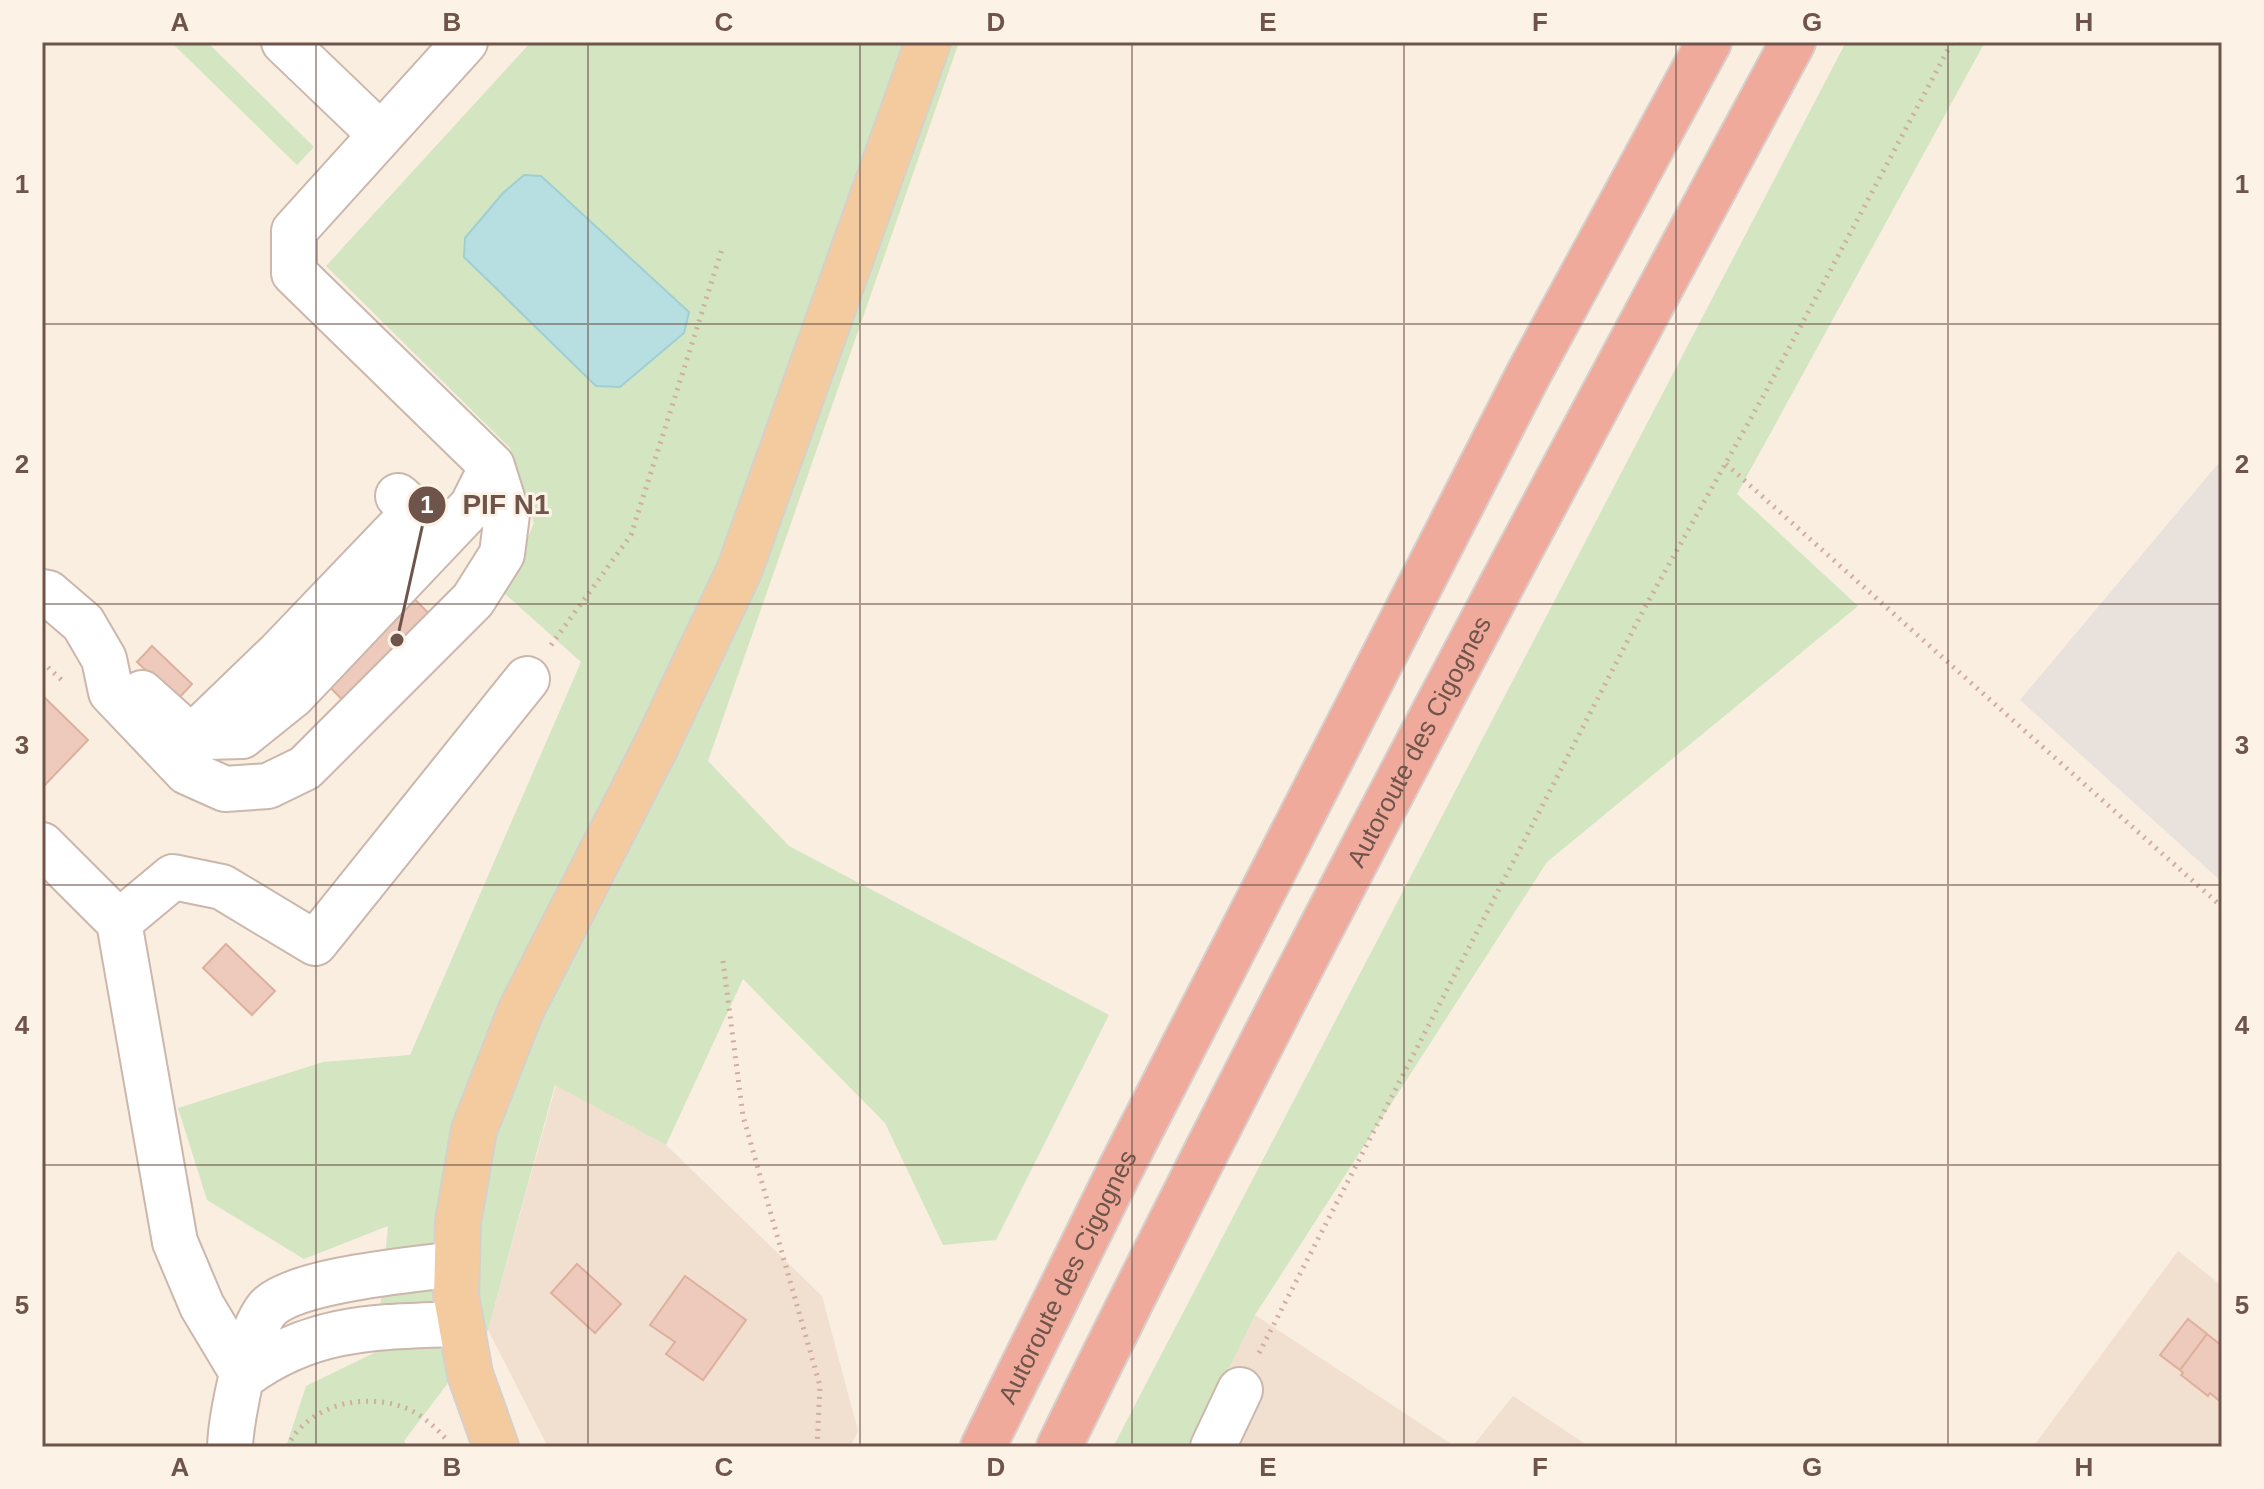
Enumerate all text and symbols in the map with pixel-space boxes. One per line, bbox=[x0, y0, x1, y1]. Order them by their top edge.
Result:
text: A bbox=[171, 7, 190, 37]
text: B bbox=[443, 7, 461, 37]
text: C bbox=[715, 7, 734, 37]
text: D bbox=[987, 7, 1005, 37]
text: E bbox=[1259, 7, 1277, 37]
text: F bbox=[1532, 7, 1548, 37]
text: G bbox=[1802, 7, 1822, 37]
text: H bbox=[2075, 7, 2093, 37]
text: 1 bbox=[15, 169, 29, 199]
text: 1 bbox=[2235, 169, 2249, 199]
text: 2 bbox=[15, 449, 29, 479]
text: 2 bbox=[2235, 449, 2249, 479]
callout: PIF N1 bbox=[407, 479, 566, 531]
text: PIF N1 bbox=[462, 489, 550, 520]
text: 1 bbox=[420, 491, 434, 518]
street label: Autoroute des Cigognes bbox=[1341, 611, 1497, 872]
text: 3 bbox=[15, 730, 29, 760]
text: 3 bbox=[2235, 730, 2249, 760]
text: 4 bbox=[15, 1010, 30, 1040]
text: 4 bbox=[2235, 1010, 2250, 1040]
street label: Autoroute des Cigognes bbox=[992, 1145, 1143, 1408]
text: 5 bbox=[15, 1290, 29, 1320]
text: 5 bbox=[2235, 1290, 2249, 1320]
text: A bbox=[171, 1452, 190, 1482]
text: B bbox=[443, 1452, 461, 1482]
text: C bbox=[715, 1452, 734, 1482]
text: D bbox=[987, 1452, 1005, 1482]
text: E bbox=[1259, 1452, 1277, 1482]
text: F bbox=[1532, 1452, 1548, 1482]
text: G bbox=[1802, 1452, 1822, 1482]
text: H bbox=[2075, 1452, 2093, 1482]

